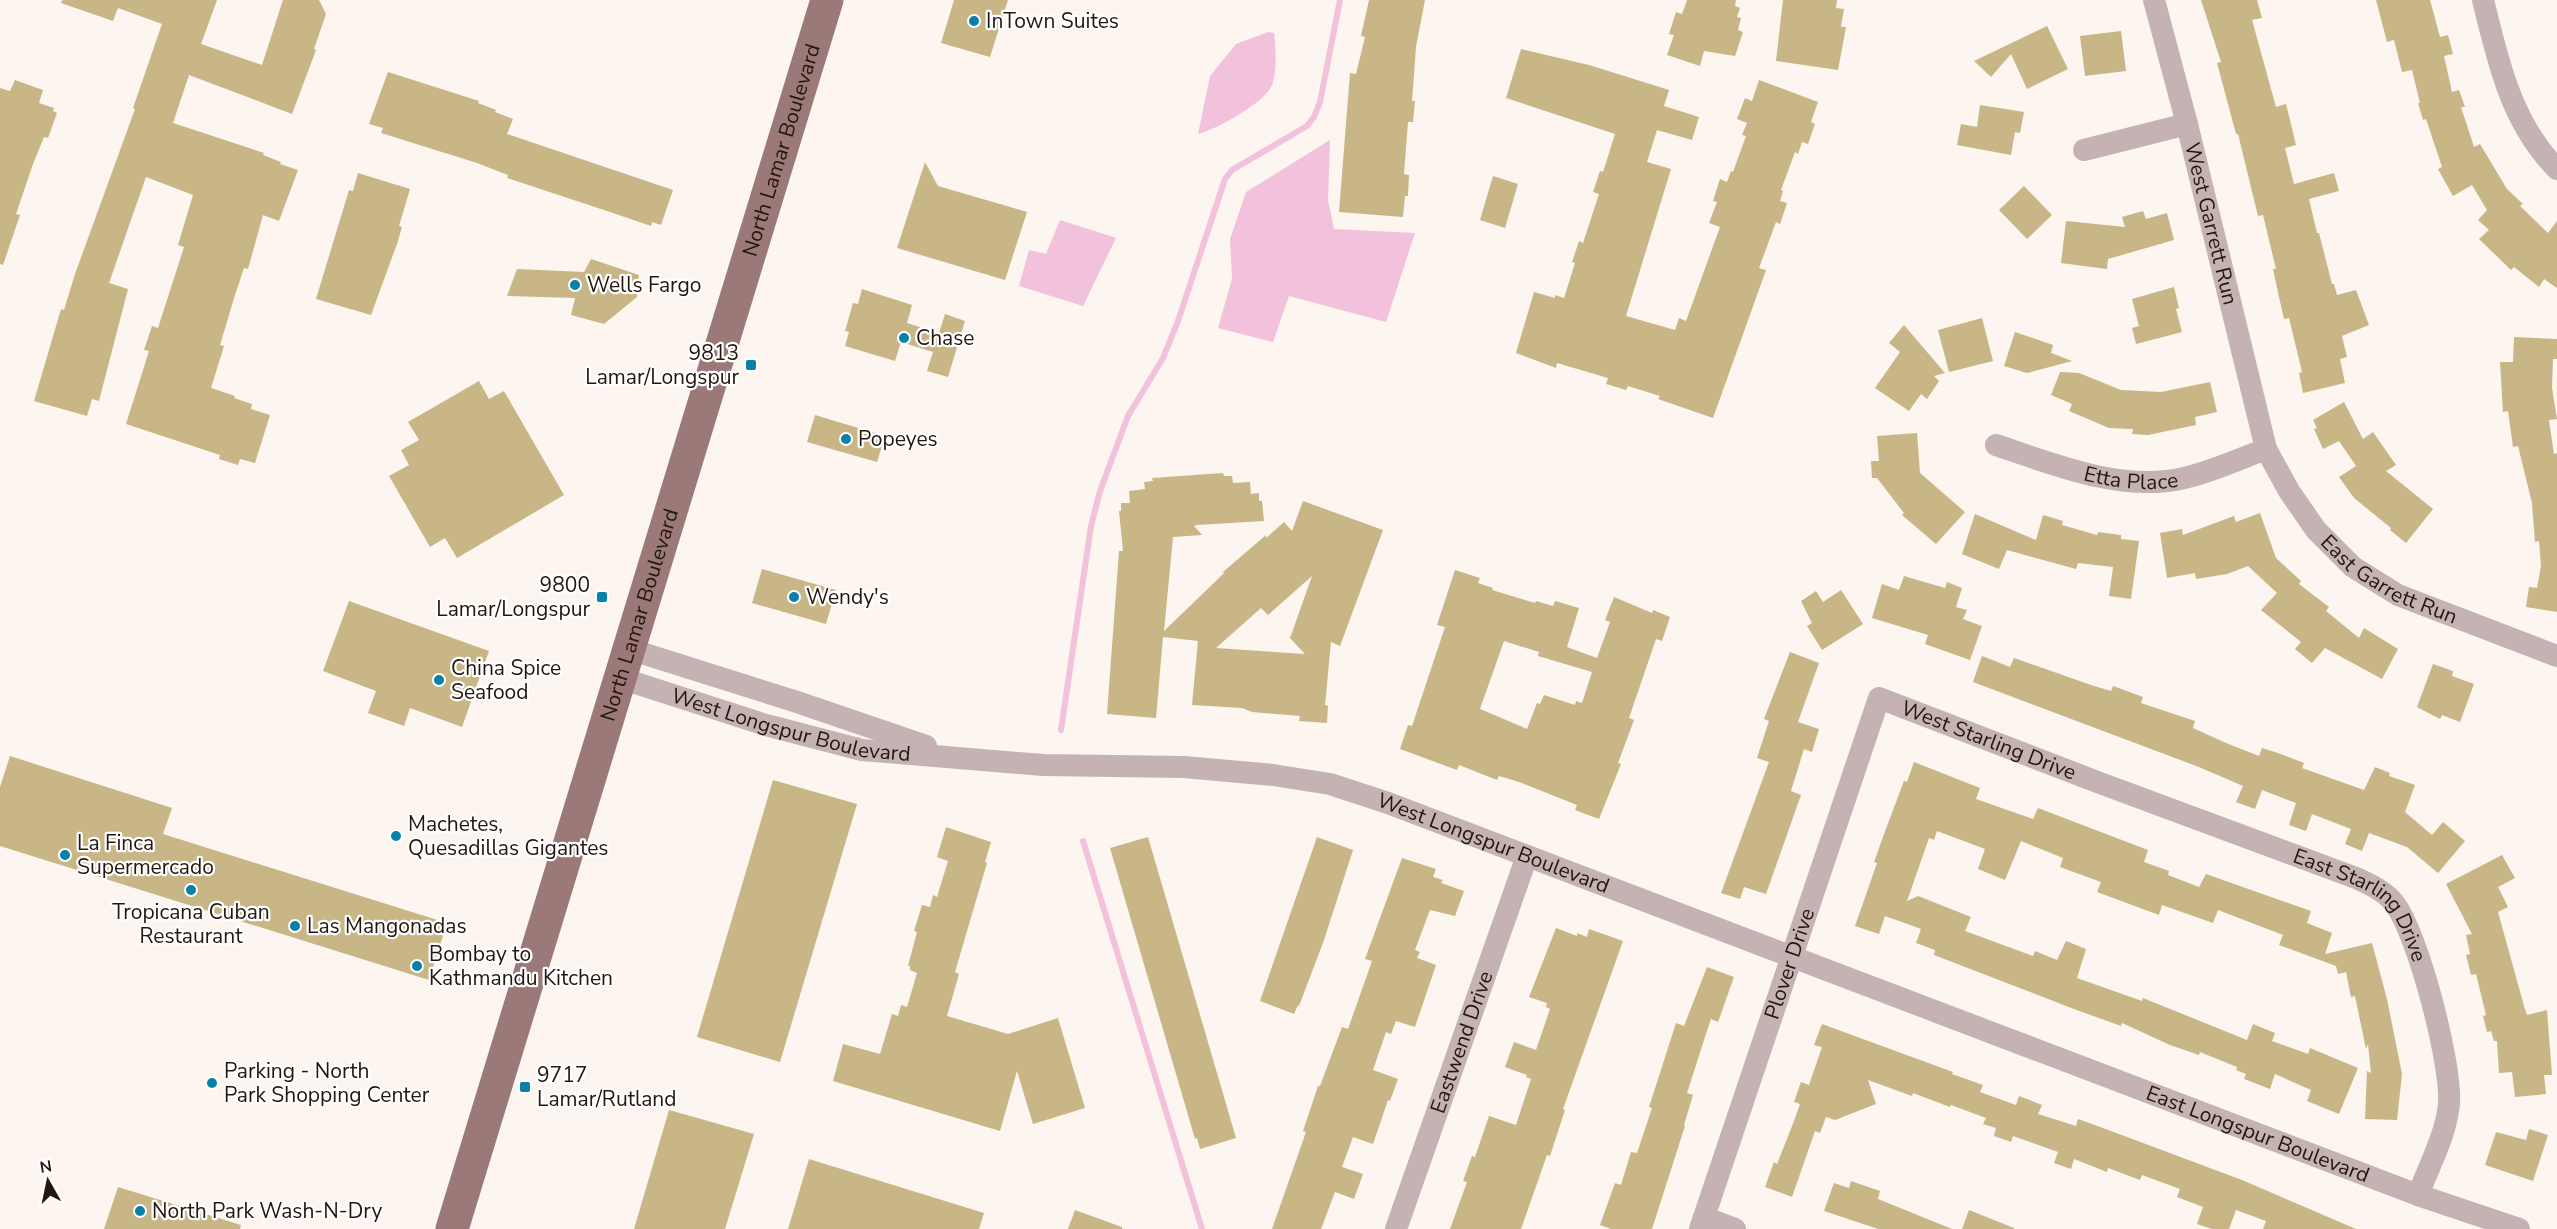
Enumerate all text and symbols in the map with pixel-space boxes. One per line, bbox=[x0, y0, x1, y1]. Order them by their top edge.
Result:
place label: InTown Suites bbox=[986, 7, 1119, 35]
marker: InTown Suites bbox=[967, 14, 981, 28]
street label: North Lamar Boulevard bbox=[736, 40, 827, 260]
street label: West Garrett Run bbox=[2178, 140, 2244, 308]
place label: Wells Fargo bbox=[587, 271, 701, 299]
marker: Wells Fargo bbox=[568, 278, 582, 292]
place label: Chase bbox=[916, 324, 974, 352]
marker: Chase bbox=[897, 331, 911, 345]
place label: 9813 Lamar/Longspur bbox=[585, 339, 739, 391]
marker: 9813 Lamar/Longspur bbox=[744, 358, 758, 372]
place label: Popeyes bbox=[858, 425, 938, 453]
marker: Popeyes bbox=[839, 432, 853, 446]
street label: Etta Place bbox=[2081, 460, 2180, 496]
street label: North Lamar Boulevard bbox=[594, 505, 685, 725]
street label: East Garrett Run bbox=[2314, 528, 2461, 631]
place label: 9800 Lamar/Longspur bbox=[436, 571, 590, 623]
place label: Wendy's bbox=[806, 583, 889, 611]
marker: 9800 Lamar/Longspur bbox=[595, 590, 609, 604]
marker: Wendy's bbox=[787, 590, 801, 604]
place label: China Spice Seafood bbox=[451, 654, 561, 706]
marker: China Spice Seafood bbox=[432, 673, 446, 687]
street label: West Longspur Boulevard bbox=[668, 681, 912, 768]
street label: West Starling Drive bbox=[1897, 694, 2080, 787]
street label: West Longspur Boulevard bbox=[1373, 786, 1613, 900]
place label: Machetes, Quesadillas Gigantes bbox=[408, 810, 608, 862]
place label: La Finca Supermercado bbox=[77, 829, 214, 881]
marker: Machetes, Quesadillas Gigantes bbox=[389, 829, 403, 843]
street label: East Starling Drive bbox=[2289, 842, 2433, 965]
marker: La Finca Supermercado bbox=[58, 848, 72, 862]
marker: Tropicana Cuban Restaurant bbox=[184, 883, 198, 897]
place label: Tropicana Cuban Restaurant bbox=[112, 898, 270, 950]
street label: Plover Drive bbox=[1758, 904, 1821, 1023]
place label: Las Mangonadas bbox=[307, 912, 467, 940]
marker: Las Mangonadas bbox=[288, 919, 302, 933]
place label: Bombay to Kathmandu Kitchen bbox=[429, 940, 613, 992]
marker: Bombay to Kathmandu Kitchen bbox=[410, 959, 424, 973]
street label: Eastwend Drive bbox=[1424, 967, 1499, 1117]
place label: Parking - North Park Shopping Center bbox=[224, 1057, 430, 1109]
place label: 9717 Lamar/Rutland bbox=[537, 1061, 677, 1113]
marker: Parking - North Park Shopping Center bbox=[205, 1076, 219, 1090]
street label: East Longspur Boulevard bbox=[2142, 1079, 2373, 1189]
marker: 9717 Lamar/Rutland bbox=[518, 1080, 532, 1094]
north arrow bbox=[18, 1151, 78, 1211]
text: N bbox=[38, 1155, 53, 1179]
place label: North Park Wash-N-Dry bbox=[152, 1197, 382, 1225]
marker: North Park Wash-N-Dry bbox=[133, 1204, 147, 1218]

